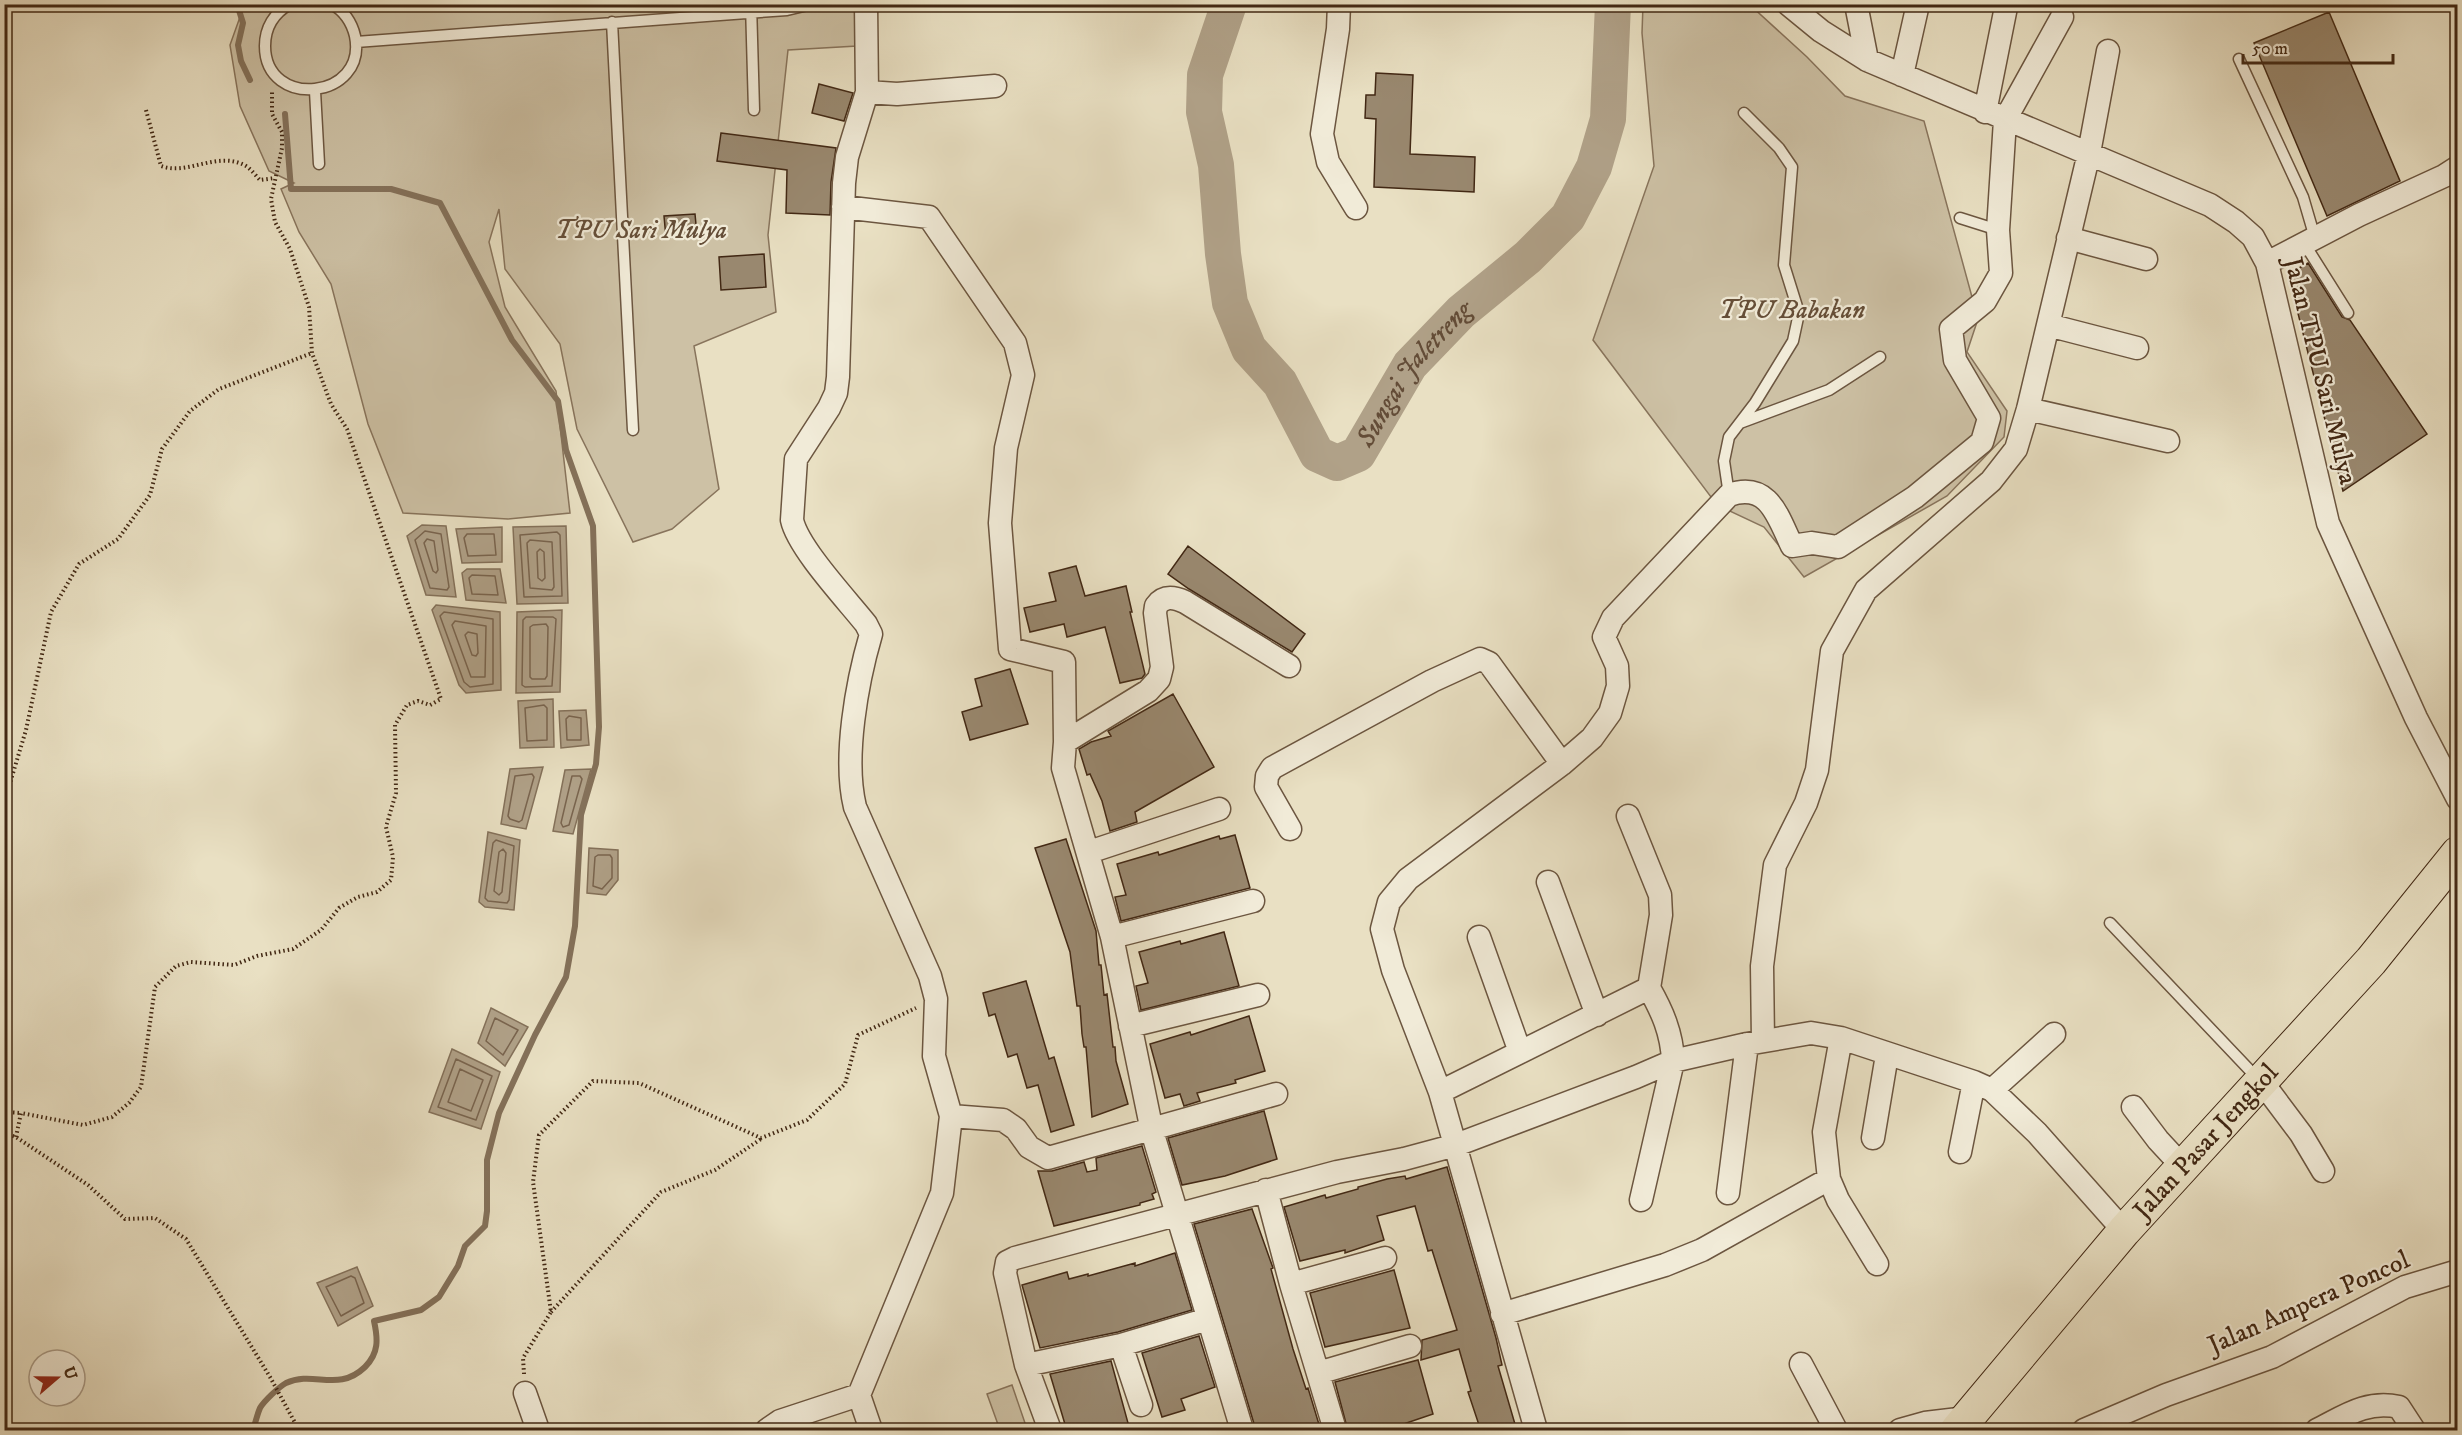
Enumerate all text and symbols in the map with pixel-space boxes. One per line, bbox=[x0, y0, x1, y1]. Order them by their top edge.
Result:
scale bar bbox=[2243, 27, 2393, 65]
text: 50 m bbox=[2252, 38, 2288, 60]
park label: TPU Sari Mulya bbox=[555, 214, 727, 247]
street label: Jalan TPU Sari Mulya bbox=[2275, 252, 2364, 488]
water label: Sungai Jaletreng bbox=[1348, 292, 1480, 454]
park label: TPU Babakan bbox=[1719, 294, 1865, 327]
street label: Jalan Pasar Jengkol bbox=[2125, 1056, 2286, 1228]
street label: Jalan Ampera Poncol bbox=[2201, 1244, 2415, 1363]
north arrow bbox=[27, 1348, 87, 1408]
text: U bbox=[59, 1364, 82, 1383]

